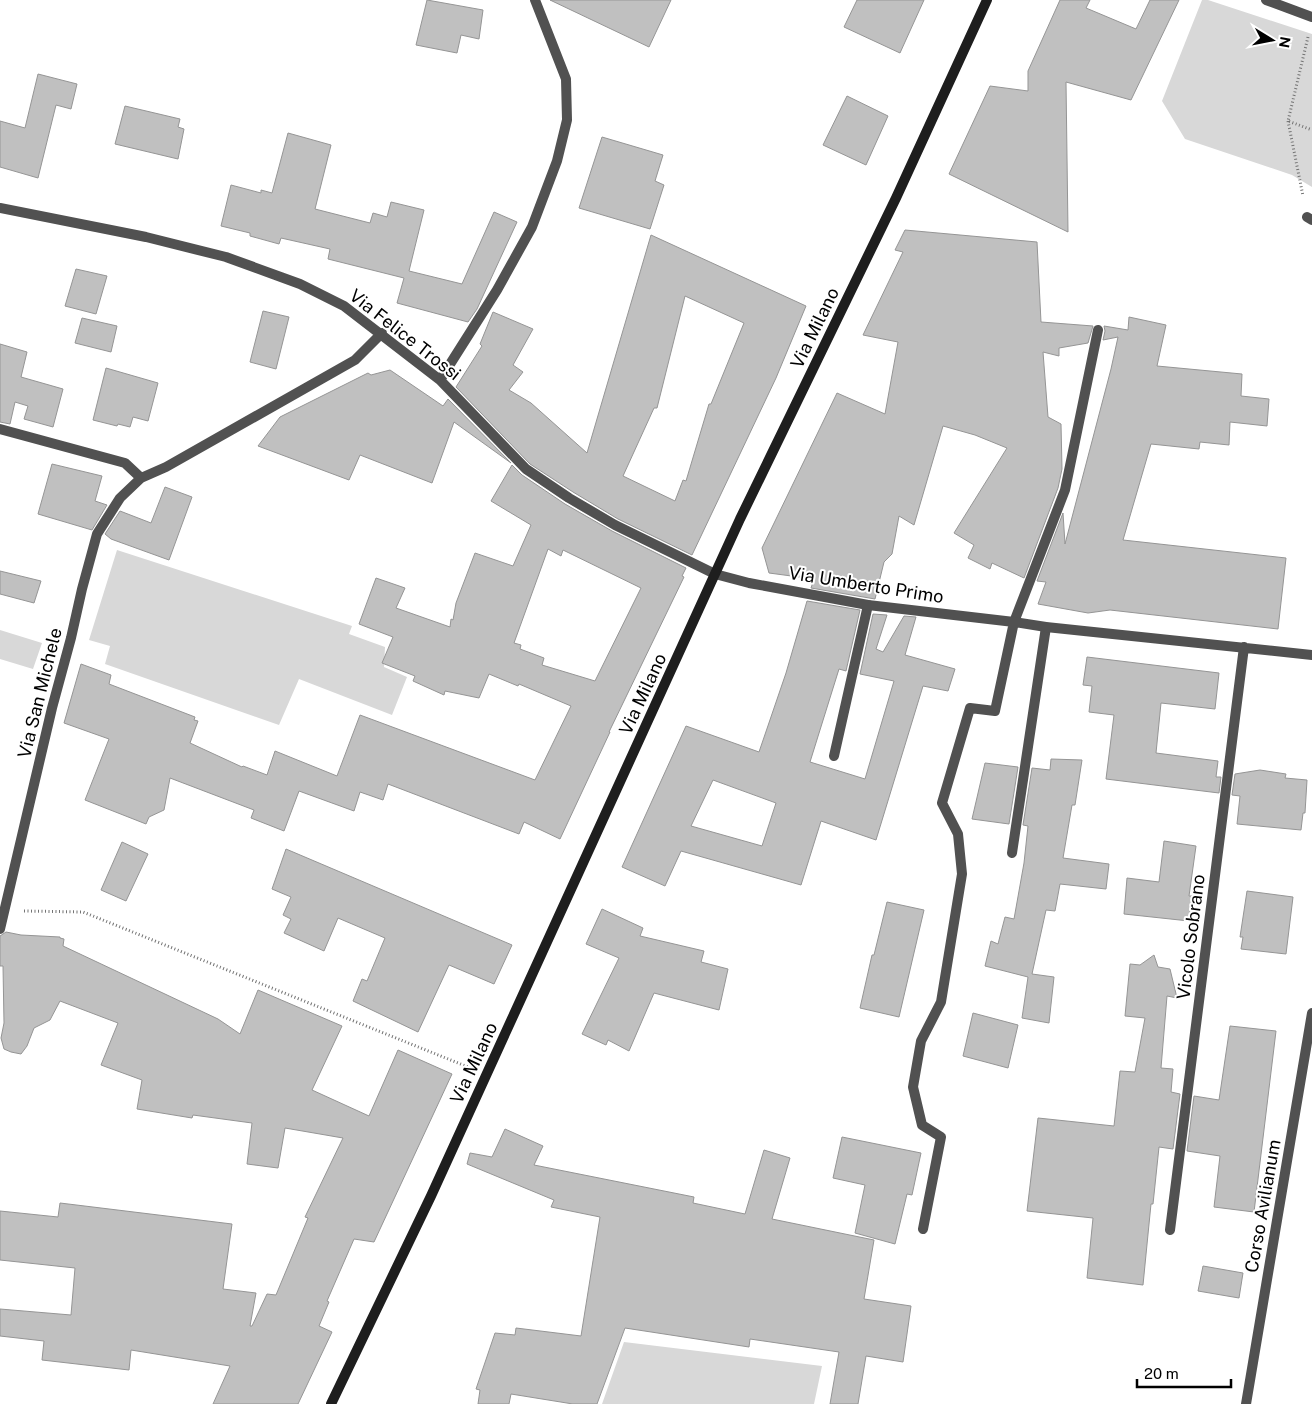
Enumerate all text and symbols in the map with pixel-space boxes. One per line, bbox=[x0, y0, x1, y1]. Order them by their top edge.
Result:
north arrow bbox=[1247, 15, 1297, 65]
text: N bbox=[1276, 35, 1294, 49]
street label: Via Milano bbox=[786, 284, 843, 372]
street label: Via Felice Trossi bbox=[346, 285, 465, 385]
street label: Via Umberto Primo bbox=[787, 562, 945, 607]
street label: Via San Michele bbox=[13, 626, 66, 760]
street label: Via Milano bbox=[615, 650, 671, 738]
street label: Vicolo Sobrano bbox=[1172, 873, 1209, 1001]
street label: Via Milano bbox=[446, 1019, 502, 1107]
street label: Corso Avilianum bbox=[1240, 1138, 1285, 1274]
scale bar bbox=[1137, 1356, 1231, 1388]
text: 20 m bbox=[1144, 1365, 1179, 1382]

